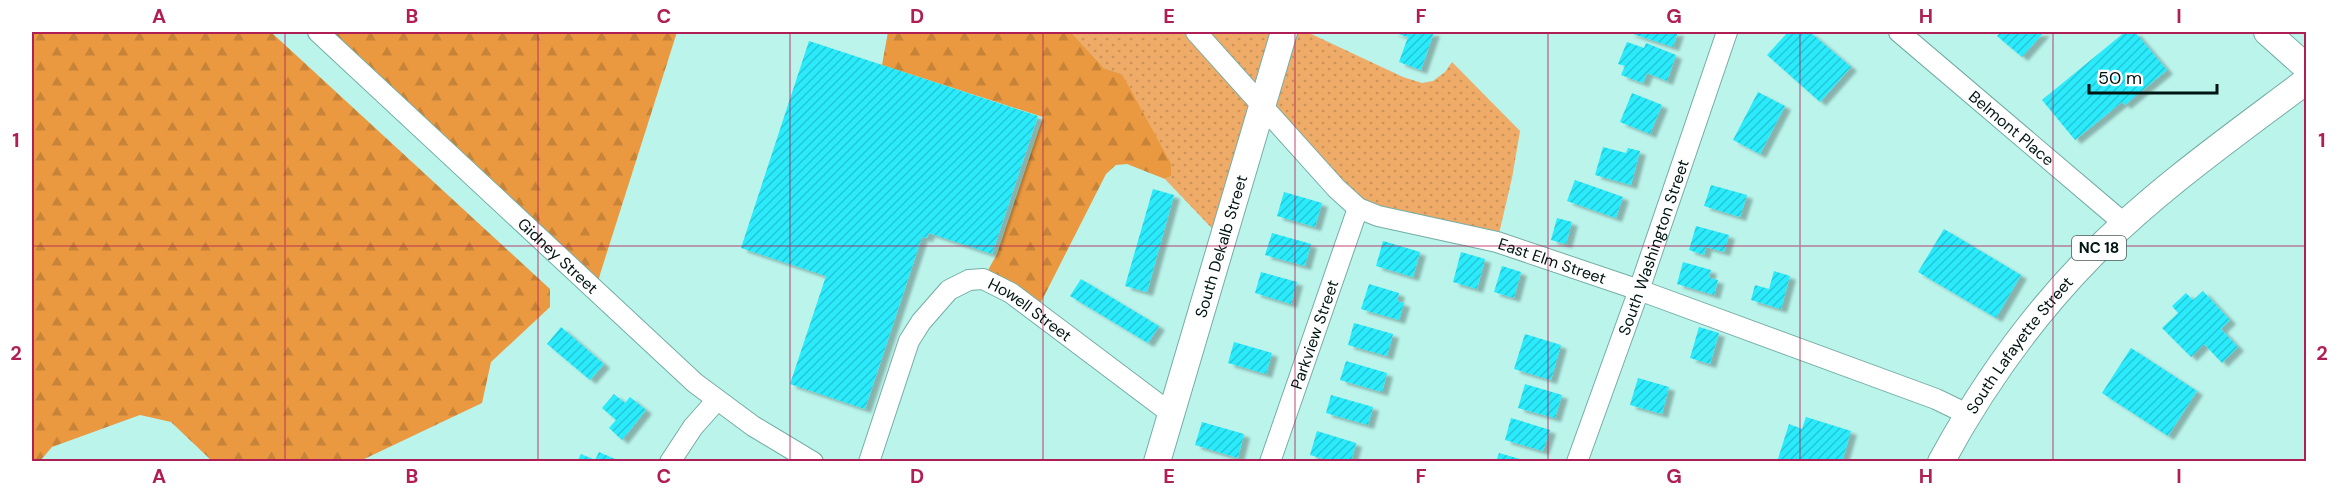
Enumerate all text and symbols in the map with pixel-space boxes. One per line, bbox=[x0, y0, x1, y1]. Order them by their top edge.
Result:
text: A bbox=[152, 3, 166, 29]
text: B bbox=[406, 3, 418, 29]
text: C bbox=[657, 3, 671, 29]
text: D bbox=[910, 3, 924, 29]
text: E bbox=[1163, 3, 1175, 29]
text: F bbox=[1415, 3, 1427, 29]
text: G bbox=[1666, 3, 1682, 29]
text: H bbox=[1919, 3, 1933, 29]
text: I bbox=[2176, 3, 2182, 29]
scale bar bbox=[2089, 57, 2216, 95]
text: 50 m bbox=[2098, 66, 2142, 90]
street label: Belmont Place bbox=[1965, 86, 2059, 170]
text: 1 bbox=[12, 127, 20, 153]
text: 1 bbox=[2318, 127, 2326, 153]
street label: South Washington Street bbox=[1613, 156, 1693, 338]
street label: South Dekalb Street bbox=[1190, 172, 1252, 320]
street label: Gidney Street bbox=[513, 213, 603, 298]
street label: East Elm Street bbox=[1496, 233, 1609, 289]
road number: NC 18 bbox=[2072, 236, 2126, 260]
street label: South Lafayette Street bbox=[1961, 272, 2077, 417]
street label: Howell Street bbox=[985, 273, 1076, 346]
street label: Parkview Street bbox=[1286, 277, 1343, 392]
text: 2 bbox=[10, 340, 22, 366]
text: 2 bbox=[2316, 340, 2328, 366]
text: A bbox=[152, 463, 166, 489]
text: B bbox=[406, 463, 418, 489]
text: C bbox=[657, 463, 671, 489]
text: D bbox=[910, 463, 924, 489]
text: E bbox=[1163, 463, 1175, 489]
text: F bbox=[1415, 463, 1427, 489]
text: G bbox=[1666, 463, 1682, 489]
text: H bbox=[1919, 463, 1933, 489]
text: I bbox=[2176, 463, 2182, 489]

